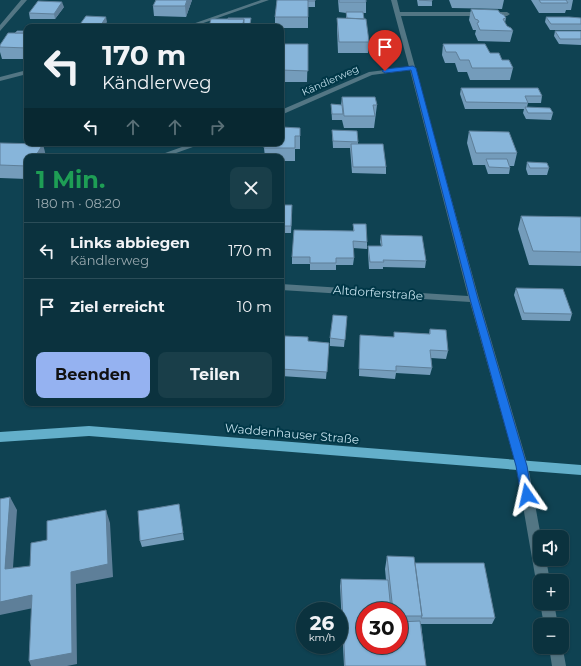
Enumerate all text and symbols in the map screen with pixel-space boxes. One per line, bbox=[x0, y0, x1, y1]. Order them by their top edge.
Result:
pin bbox=[368, 30, 402, 71]
icon: arrive bbox=[374, 36, 396, 58]
text: 170 m bbox=[102, 38, 186, 72]
icon: left bbox=[36, 40, 88, 92]
street label: Kändlerweg bbox=[300, 62, 361, 99]
text: Kändlerweg bbox=[102, 72, 212, 94]
icon: left bbox=[80, 116, 102, 138]
icon: ahead bbox=[122, 116, 144, 138]
icon: ahead bbox=[164, 116, 186, 138]
icon: right bbox=[206, 116, 228, 138]
text: 1 Min. bbox=[36, 165, 105, 194]
button: close bbox=[230, 167, 272, 209]
text: 180 m · 08:20 bbox=[36, 195, 121, 211]
text: Links abbiegen bbox=[70, 233, 190, 252]
icon: left bbox=[36, 240, 58, 262]
text: 170 m bbox=[228, 241, 272, 260]
text: Kändlerweg bbox=[70, 252, 149, 268]
street label: Altdorferstraße bbox=[332, 282, 424, 303]
icon: arrive bbox=[36, 296, 58, 318]
text: Ziel erreicht bbox=[70, 297, 165, 316]
text: 10 m bbox=[237, 297, 272, 316]
button: Beenden bbox=[36, 352, 150, 398]
button: Teilen bbox=[158, 352, 272, 398]
street label: Waddenhauser Straße bbox=[224, 420, 360, 447]
position arrow bbox=[506, 474, 548, 516]
map controls bbox=[533, 530, 569, 654]
button: sound bbox=[533, 530, 569, 566]
button: + bbox=[533, 574, 569, 610]
speed limit sign: 30 bbox=[356, 602, 408, 654]
text: 26 bbox=[310, 611, 334, 635]
button: − bbox=[533, 618, 569, 654]
text: km/h bbox=[309, 631, 335, 644]

